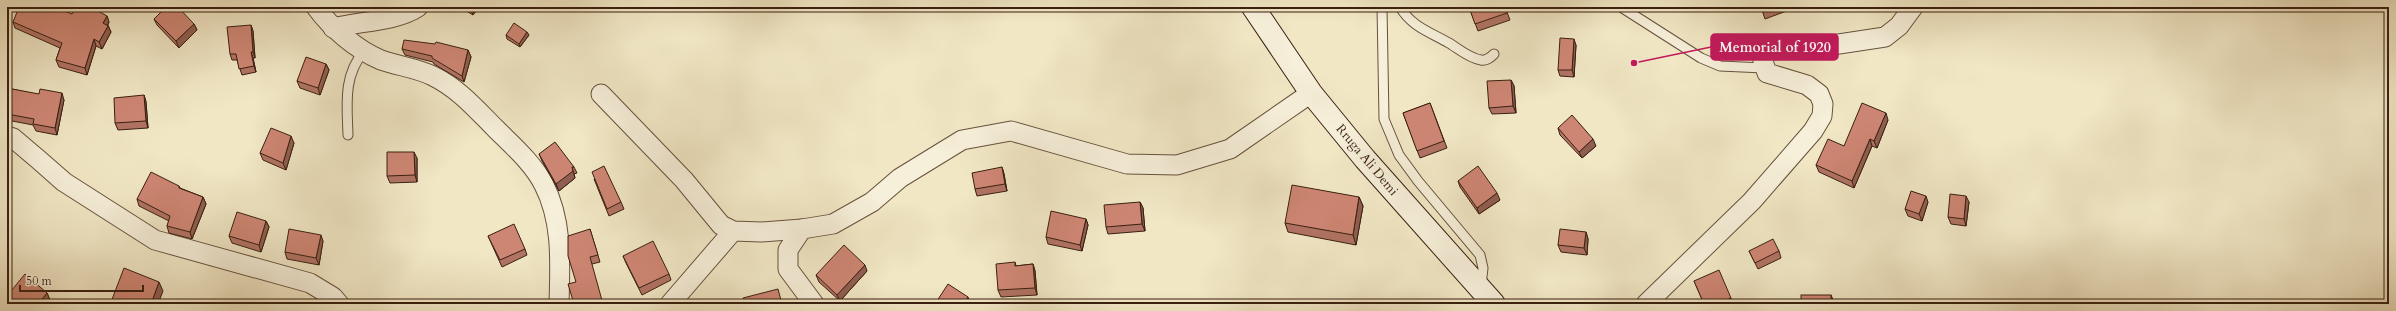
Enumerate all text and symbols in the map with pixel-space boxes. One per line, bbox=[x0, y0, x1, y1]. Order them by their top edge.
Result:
callout: Memorial of 1920 bbox=[1711, 34, 1838, 60]
text: Memorial of 1920 bbox=[1719, 38, 1831, 57]
street label: Rruga Ali Demi bbox=[1332, 120, 1402, 200]
scale bar bbox=[20, 267, 143, 293]
text: 50 m bbox=[26, 273, 53, 289]

